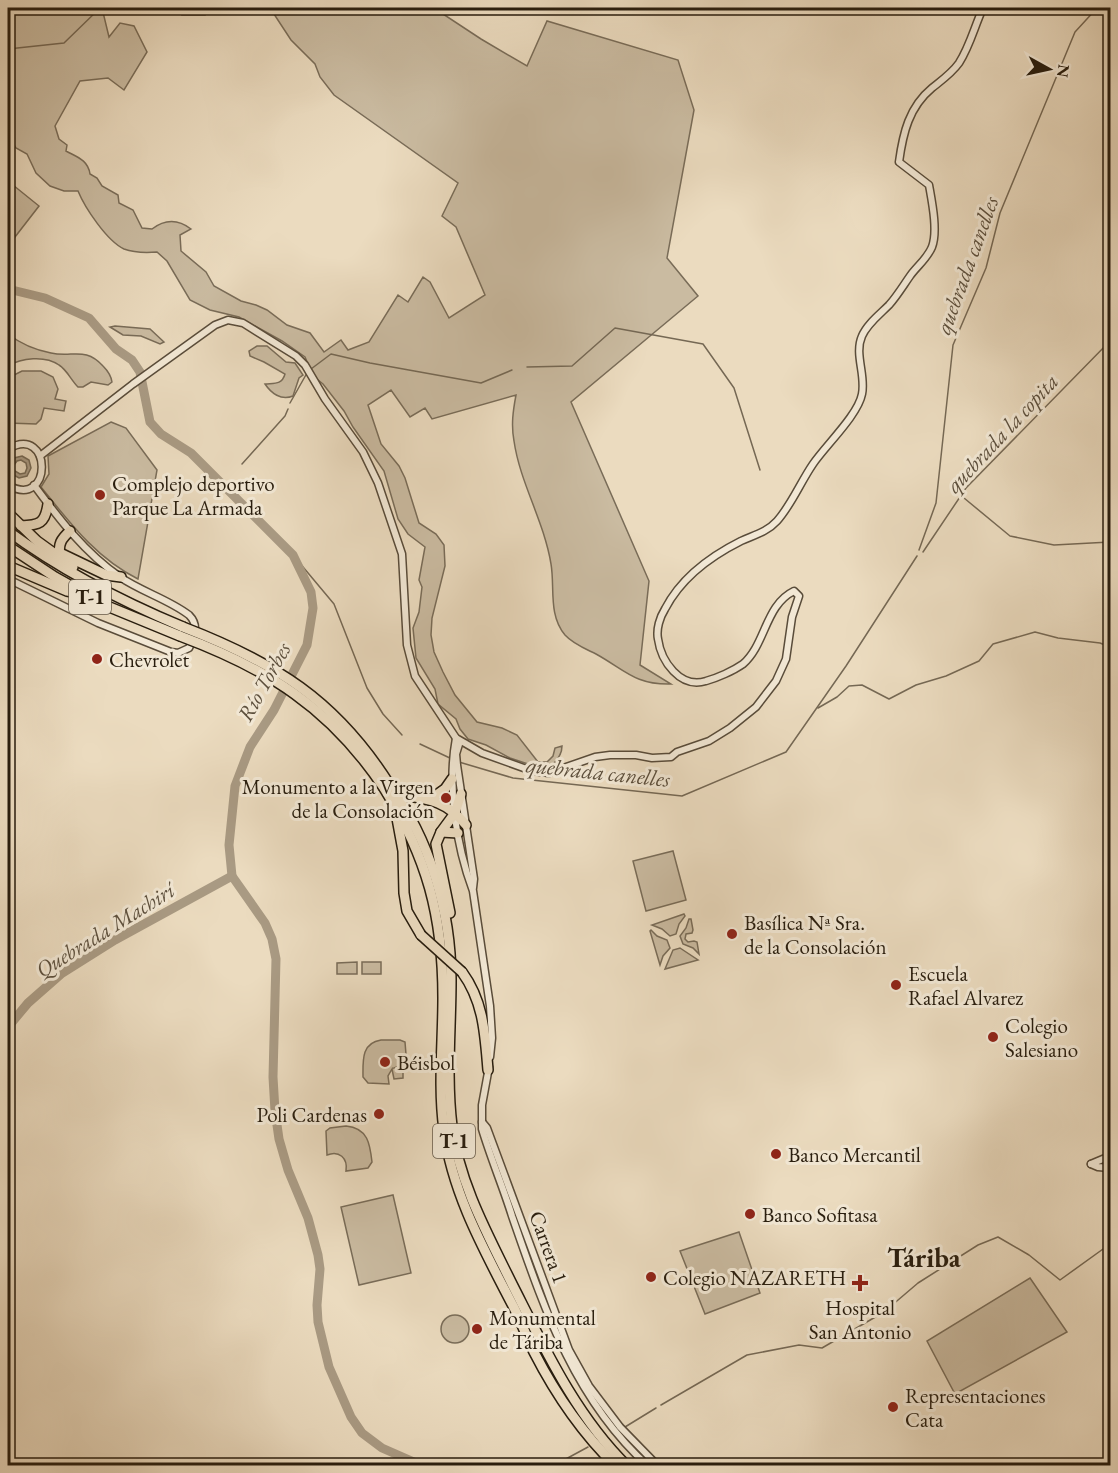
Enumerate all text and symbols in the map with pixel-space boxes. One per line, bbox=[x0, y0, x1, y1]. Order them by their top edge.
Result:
north arrow bbox=[1019, 39, 1079, 99]
text: N bbox=[1052, 63, 1075, 79]
water label: quebrada canelles bbox=[929, 191, 1006, 338]
water label: quebrada la copita bbox=[939, 367, 1065, 499]
place label: Complejo deportivo Parque La Armada bbox=[112, 470, 275, 521]
marker: Complejo deportivo Parque La Armada bbox=[93, 488, 107, 502]
road number: T-1 bbox=[69, 580, 111, 614]
water label: Río Torbes bbox=[230, 636, 298, 727]
place label: Chevrolet bbox=[109, 646, 189, 673]
marker: Chevrolet bbox=[90, 652, 104, 666]
water label: quebrada canelles bbox=[525, 750, 672, 794]
place label: Monumento a la Virgen de la Consolación bbox=[242, 773, 434, 824]
marker: Monumento a la Virgen de la Consolación bbox=[439, 791, 453, 805]
water label: Quebrada Machirí bbox=[30, 874, 182, 984]
place label: Basílica Nª Sra. de la Consolación bbox=[744, 909, 887, 960]
marker: Basílica Nª Sra. de la Consolación bbox=[725, 927, 739, 941]
place label: Escuela Rafael Alvarez bbox=[908, 960, 1023, 1011]
marker: Escuela Rafael Alvarez bbox=[889, 978, 903, 992]
place label: Colegio Salesiano bbox=[1005, 1012, 1078, 1063]
marker: Colegio Salesiano bbox=[986, 1030, 1000, 1044]
place label: Béisbol bbox=[397, 1049, 455, 1076]
marker: Béisbol bbox=[378, 1055, 392, 1069]
place label: Poli Cardenas bbox=[257, 1101, 367, 1128]
marker: Poli Cardenas bbox=[372, 1107, 386, 1121]
road number: T-1 bbox=[433, 1124, 475, 1158]
place label: Banco Mercantil bbox=[788, 1141, 921, 1168]
marker: Banco Mercantil bbox=[769, 1147, 783, 1161]
place label: Banco Sofitasa bbox=[762, 1201, 878, 1228]
street label: Carrera 1 bbox=[523, 1207, 575, 1287]
marker: Banco Sofitasa bbox=[743, 1207, 757, 1221]
district label: Táriba bbox=[887, 1240, 961, 1275]
place label: Colegio NAZARETH bbox=[663, 1264, 846, 1291]
marker: Colegio NAZARETH bbox=[644, 1270, 658, 1284]
marker: Hospital San Antonio bbox=[851, 1274, 869, 1292]
place label: Hospital San Antonio bbox=[809, 1294, 911, 1345]
place label: Monumental de Táriba bbox=[489, 1304, 596, 1355]
marker: Monumental de Táriba bbox=[470, 1322, 484, 1336]
place label: Representaciones Cata bbox=[905, 1382, 1046, 1433]
marker: Representaciones Cata bbox=[886, 1400, 900, 1414]

